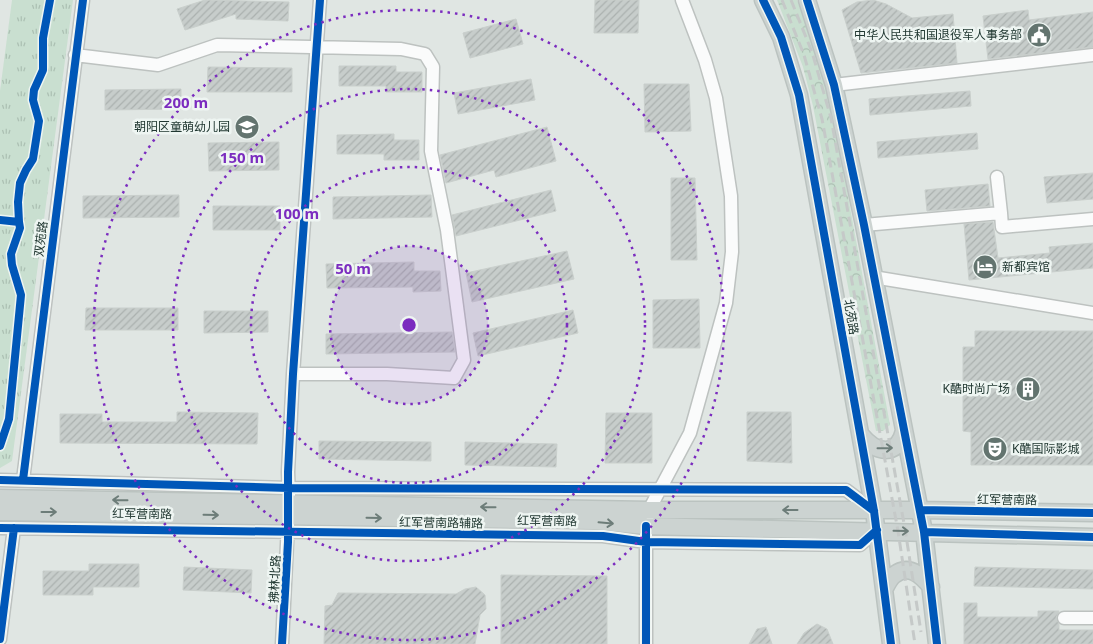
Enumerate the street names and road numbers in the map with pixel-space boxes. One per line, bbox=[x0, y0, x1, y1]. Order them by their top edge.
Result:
street label: 双苑路 bbox=[30, 220, 51, 258]
street label: 北苑路 bbox=[840, 298, 863, 336]
street label: 红军营南路 bbox=[977, 490, 1037, 509]
street label: 红军营南路 bbox=[112, 504, 172, 523]
street label: 红军营南路 bbox=[517, 511, 577, 530]
street label: 红军营南路辅路 bbox=[399, 513, 483, 532]
street label: 拂林北路 bbox=[265, 555, 284, 603]

